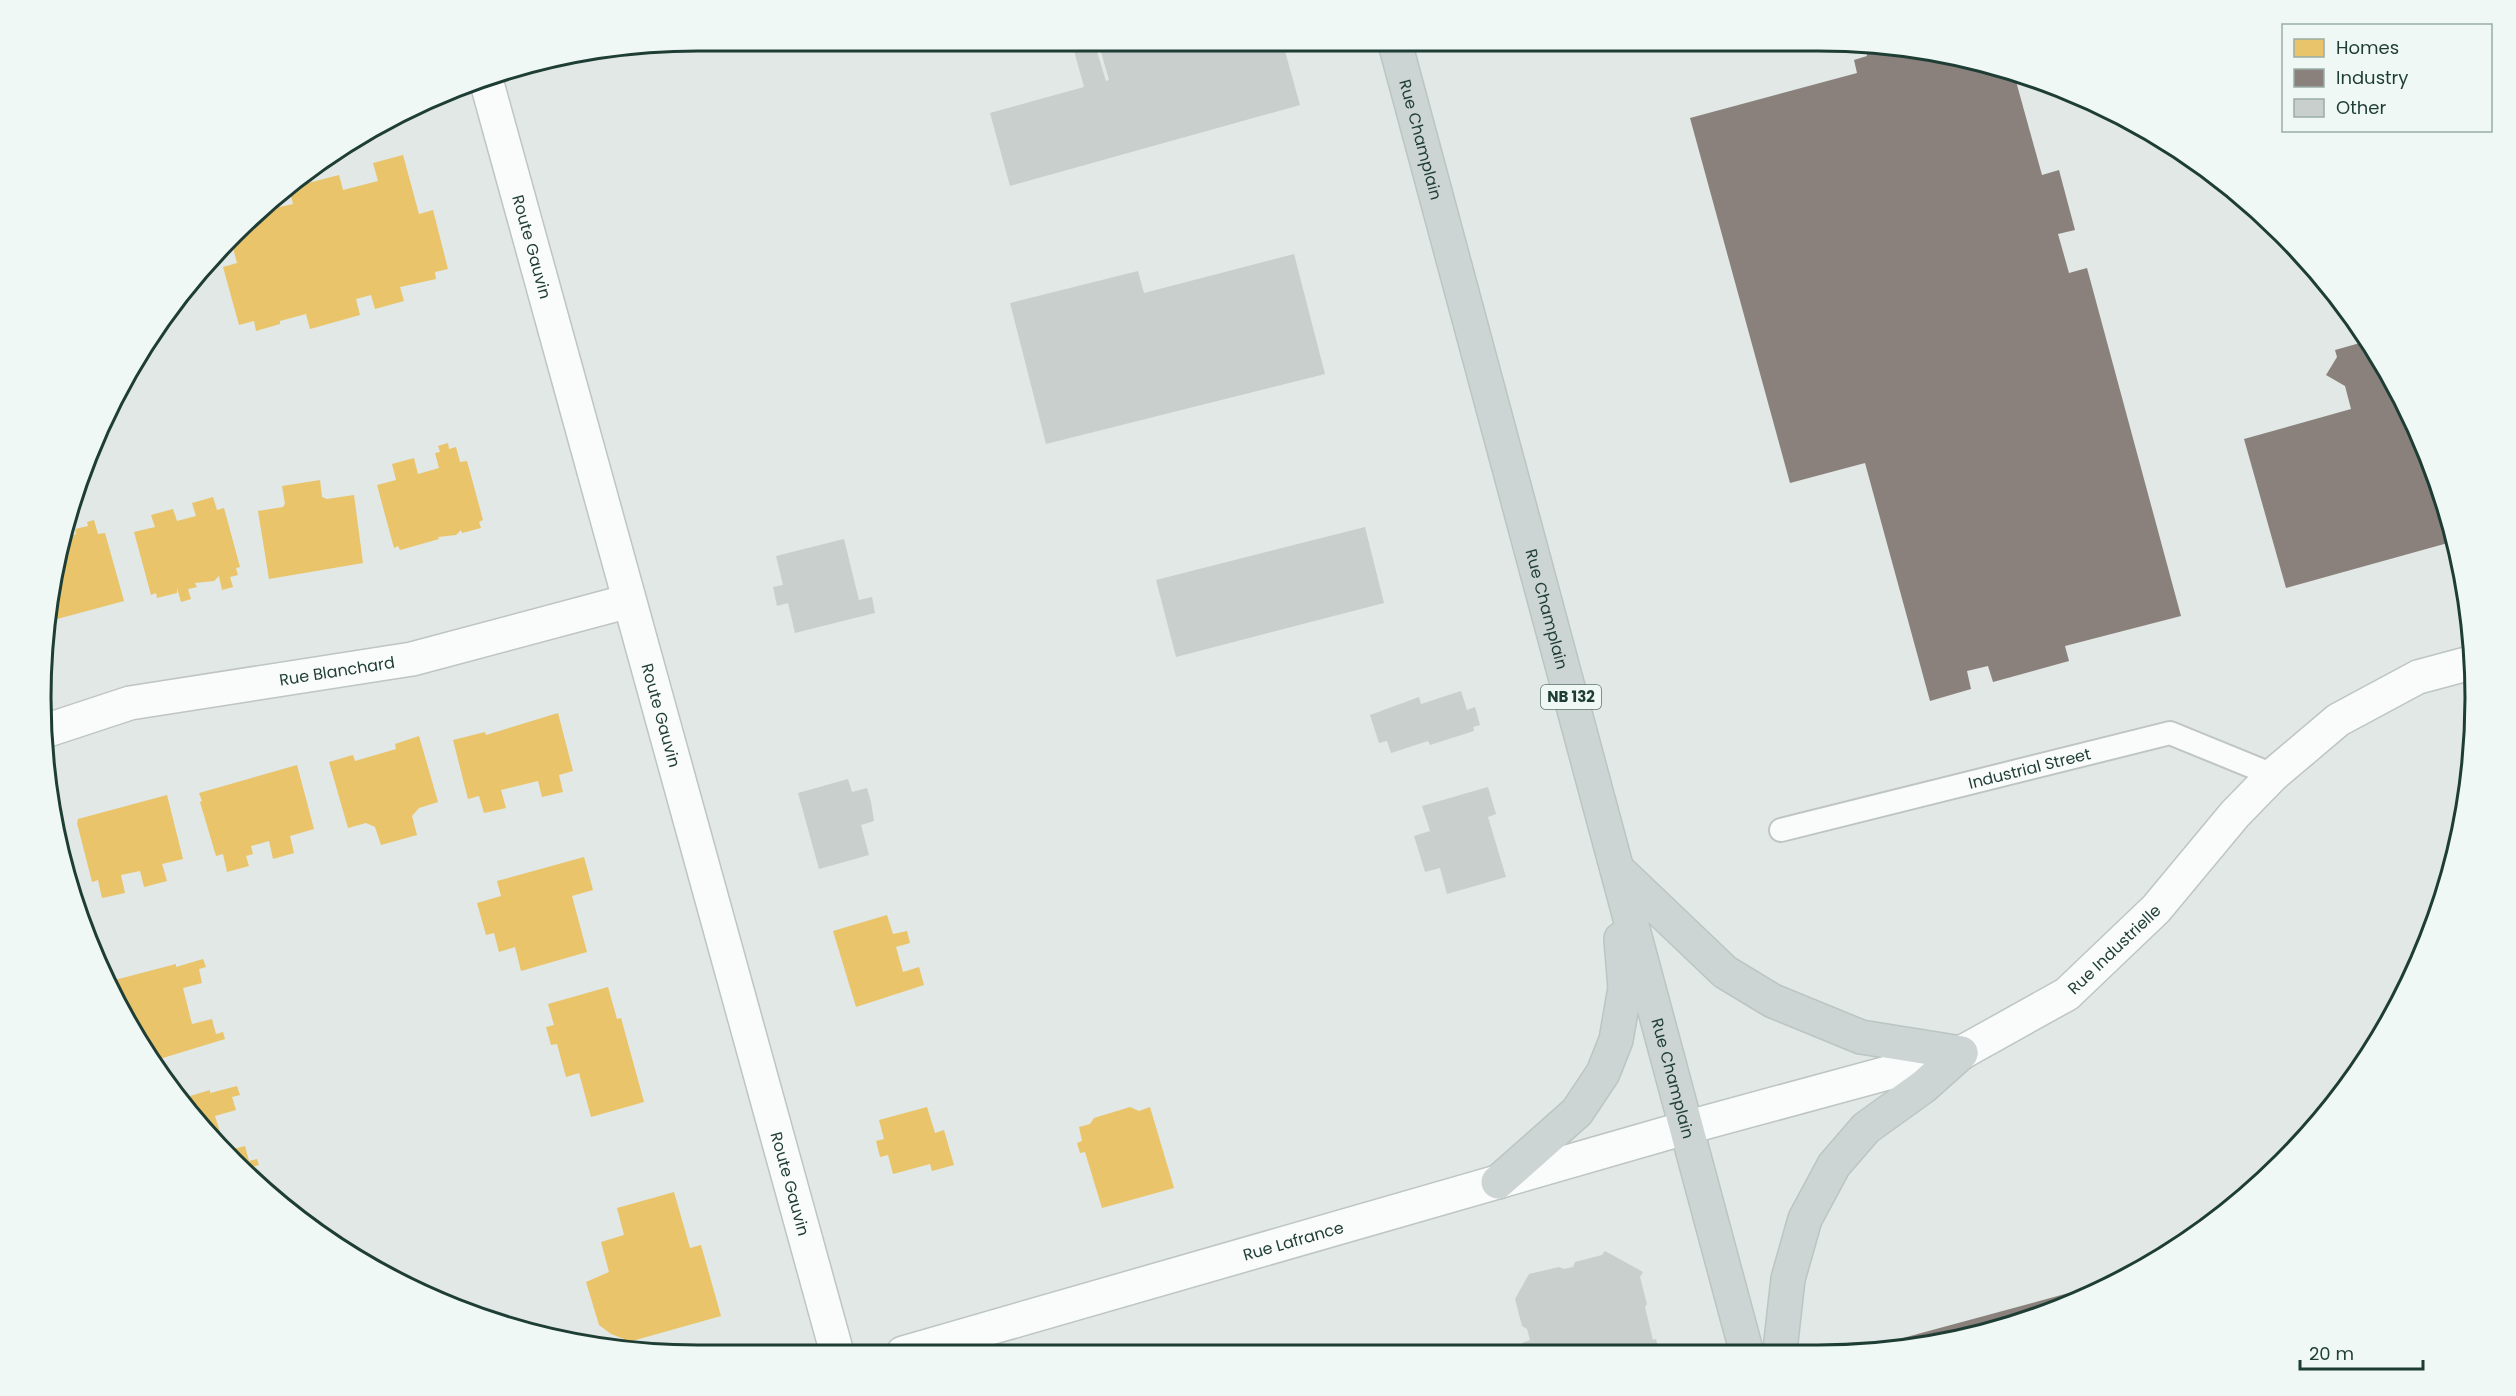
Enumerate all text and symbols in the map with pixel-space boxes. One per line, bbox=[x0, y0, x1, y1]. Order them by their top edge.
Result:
legend bbox=[2282, 24, 2492, 132]
text: Homes bbox=[2336, 35, 2399, 60]
text: Industry bbox=[2336, 65, 2408, 90]
street label: Rue Champlain bbox=[1393, 77, 1448, 203]
text: Other bbox=[2336, 95, 2386, 120]
street label: Route Gauvin bbox=[506, 192, 557, 301]
street label: Rue Champlain bbox=[1519, 546, 1574, 672]
street label: Rue Blanchard bbox=[278, 651, 396, 692]
street label: Route Gauvin bbox=[635, 661, 686, 770]
road number: NB 132 bbox=[1541, 685, 1601, 709]
street label: Industrial Street bbox=[1966, 742, 2093, 795]
street label: Rue Industrielle bbox=[2063, 899, 2166, 1000]
street label: Rue Champlain bbox=[1645, 1016, 1700, 1141]
street label: Route Gauvin bbox=[765, 1129, 815, 1238]
street label: Rue Lafrance bbox=[1240, 1216, 1346, 1267]
scale bar bbox=[2300, 1333, 2423, 1371]
text: 20 m bbox=[2309, 1341, 2354, 1366]

